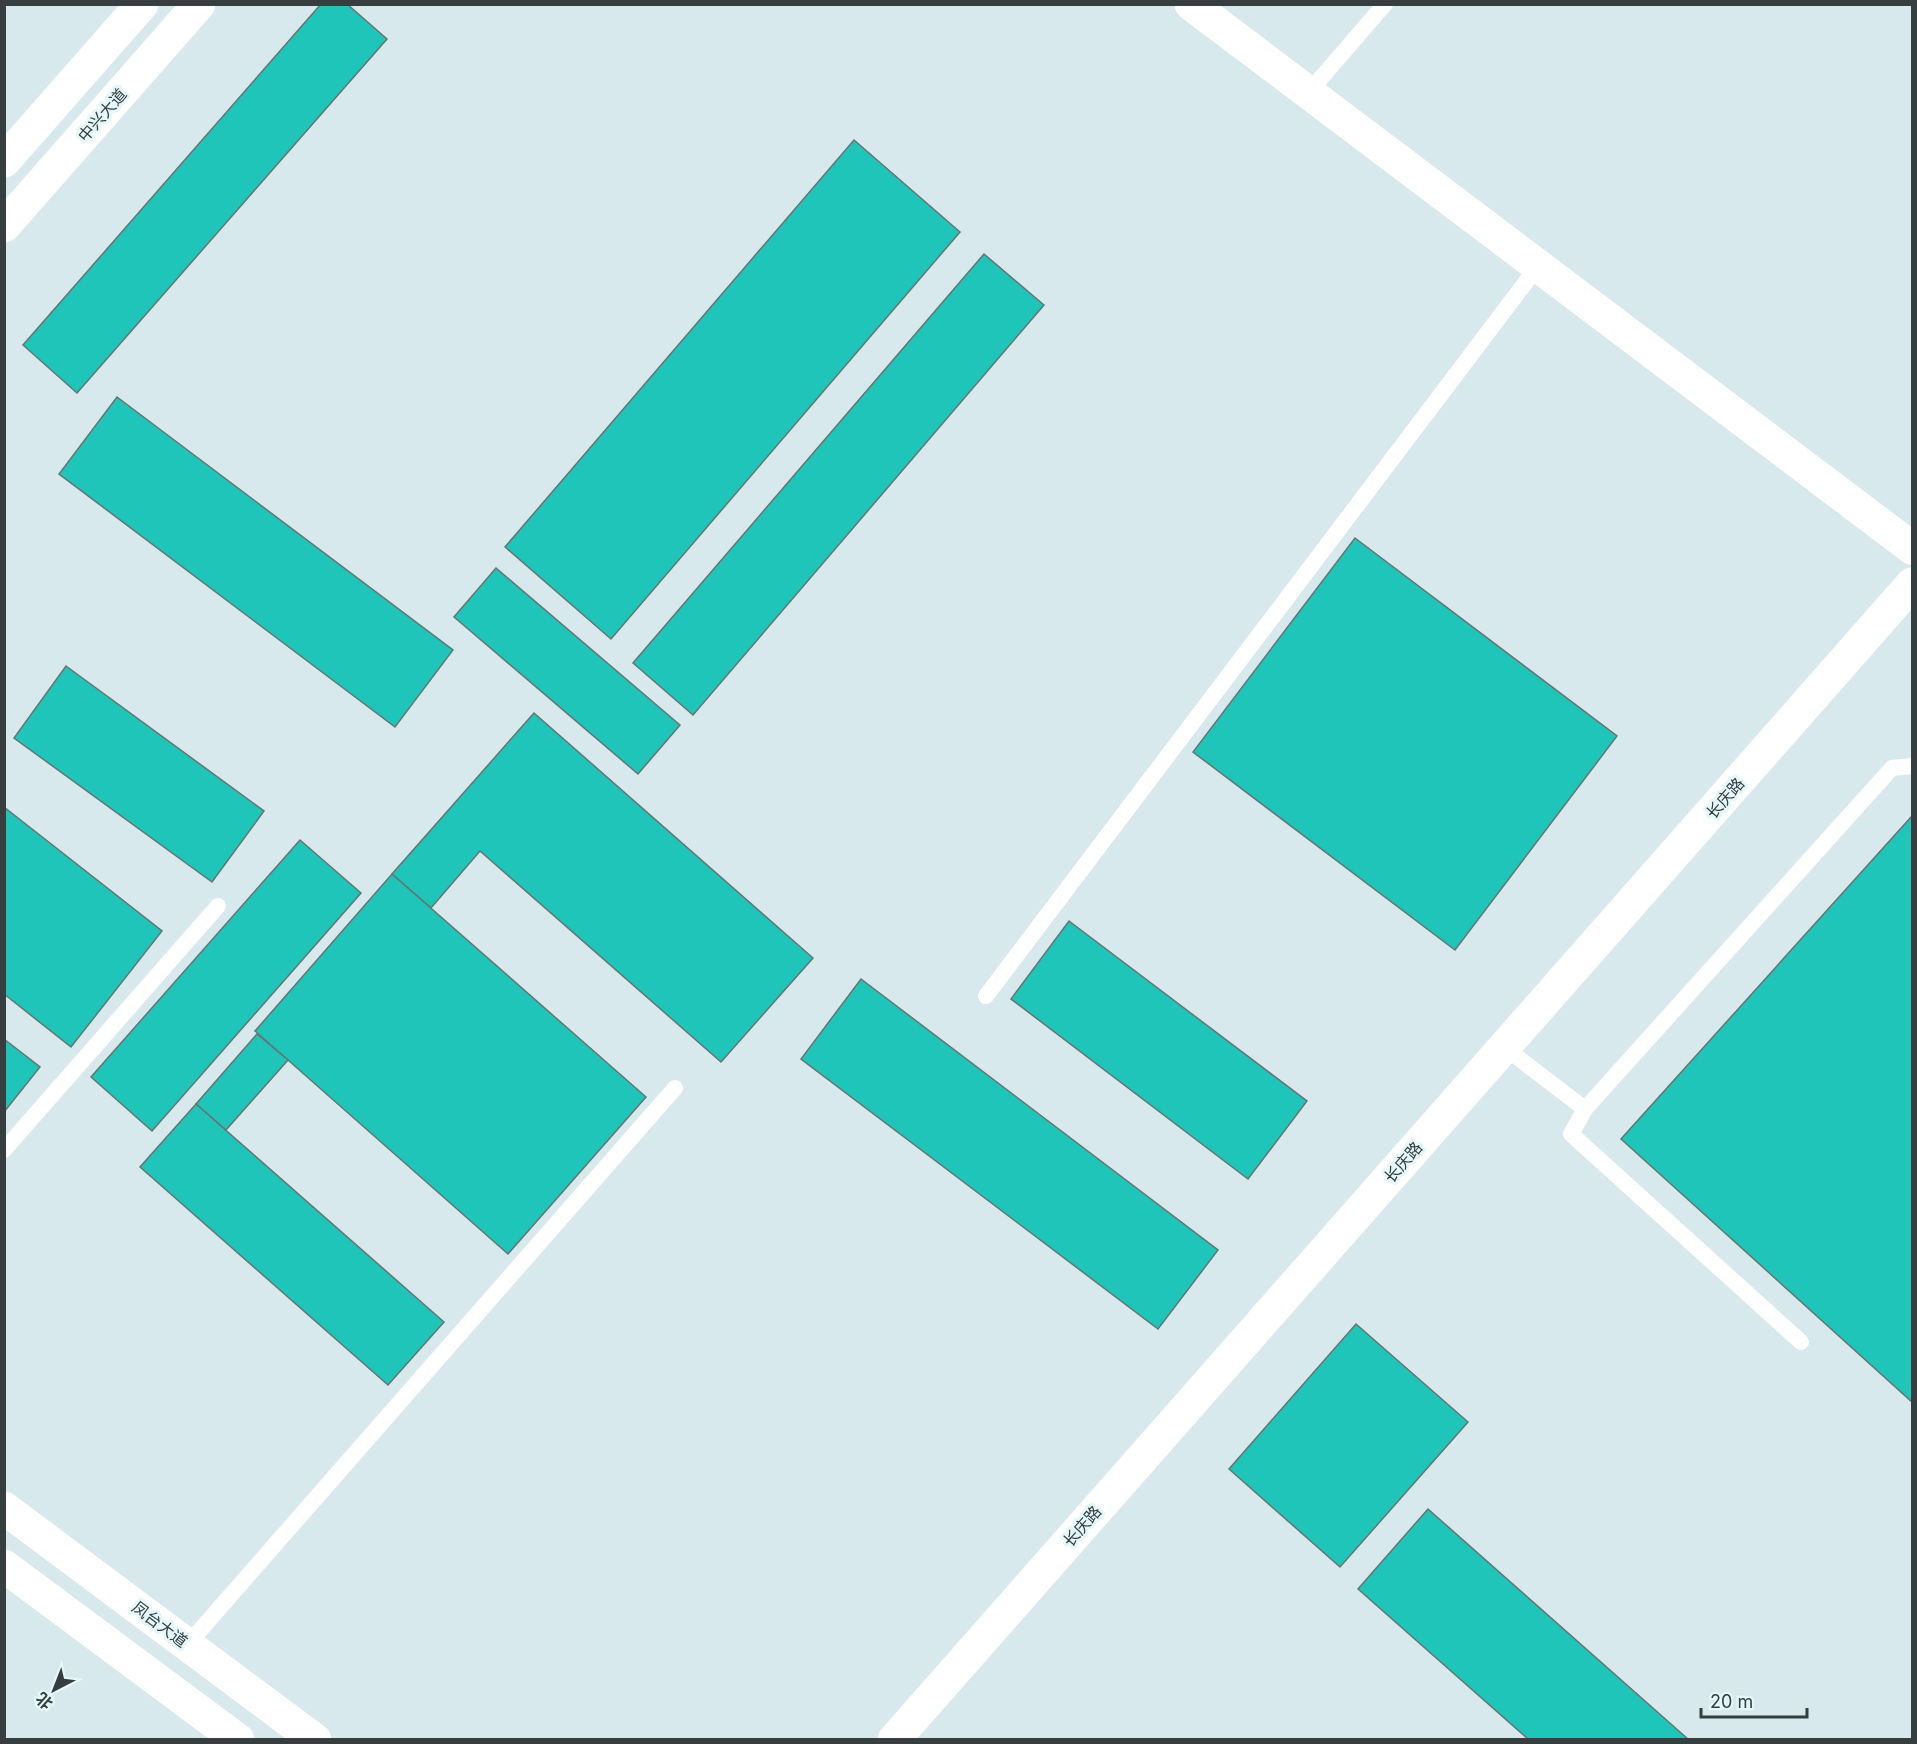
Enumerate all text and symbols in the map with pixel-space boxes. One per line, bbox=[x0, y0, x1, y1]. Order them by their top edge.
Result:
street label: 中兴大道 bbox=[73, 84, 131, 146]
street label: 长庆路 bbox=[1702, 773, 1748, 823]
street label: 长庆路 bbox=[1380, 1137, 1426, 1187]
street label: 长庆路 bbox=[1059, 1501, 1105, 1551]
street label: 凤台大道 bbox=[128, 1597, 192, 1651]
north arrow bbox=[24, 1660, 84, 1720]
scale bar bbox=[1701, 1681, 1808, 1719]
text: 北 bbox=[31, 1688, 57, 1714]
text: 20 m bbox=[1710, 1691, 1753, 1712]

